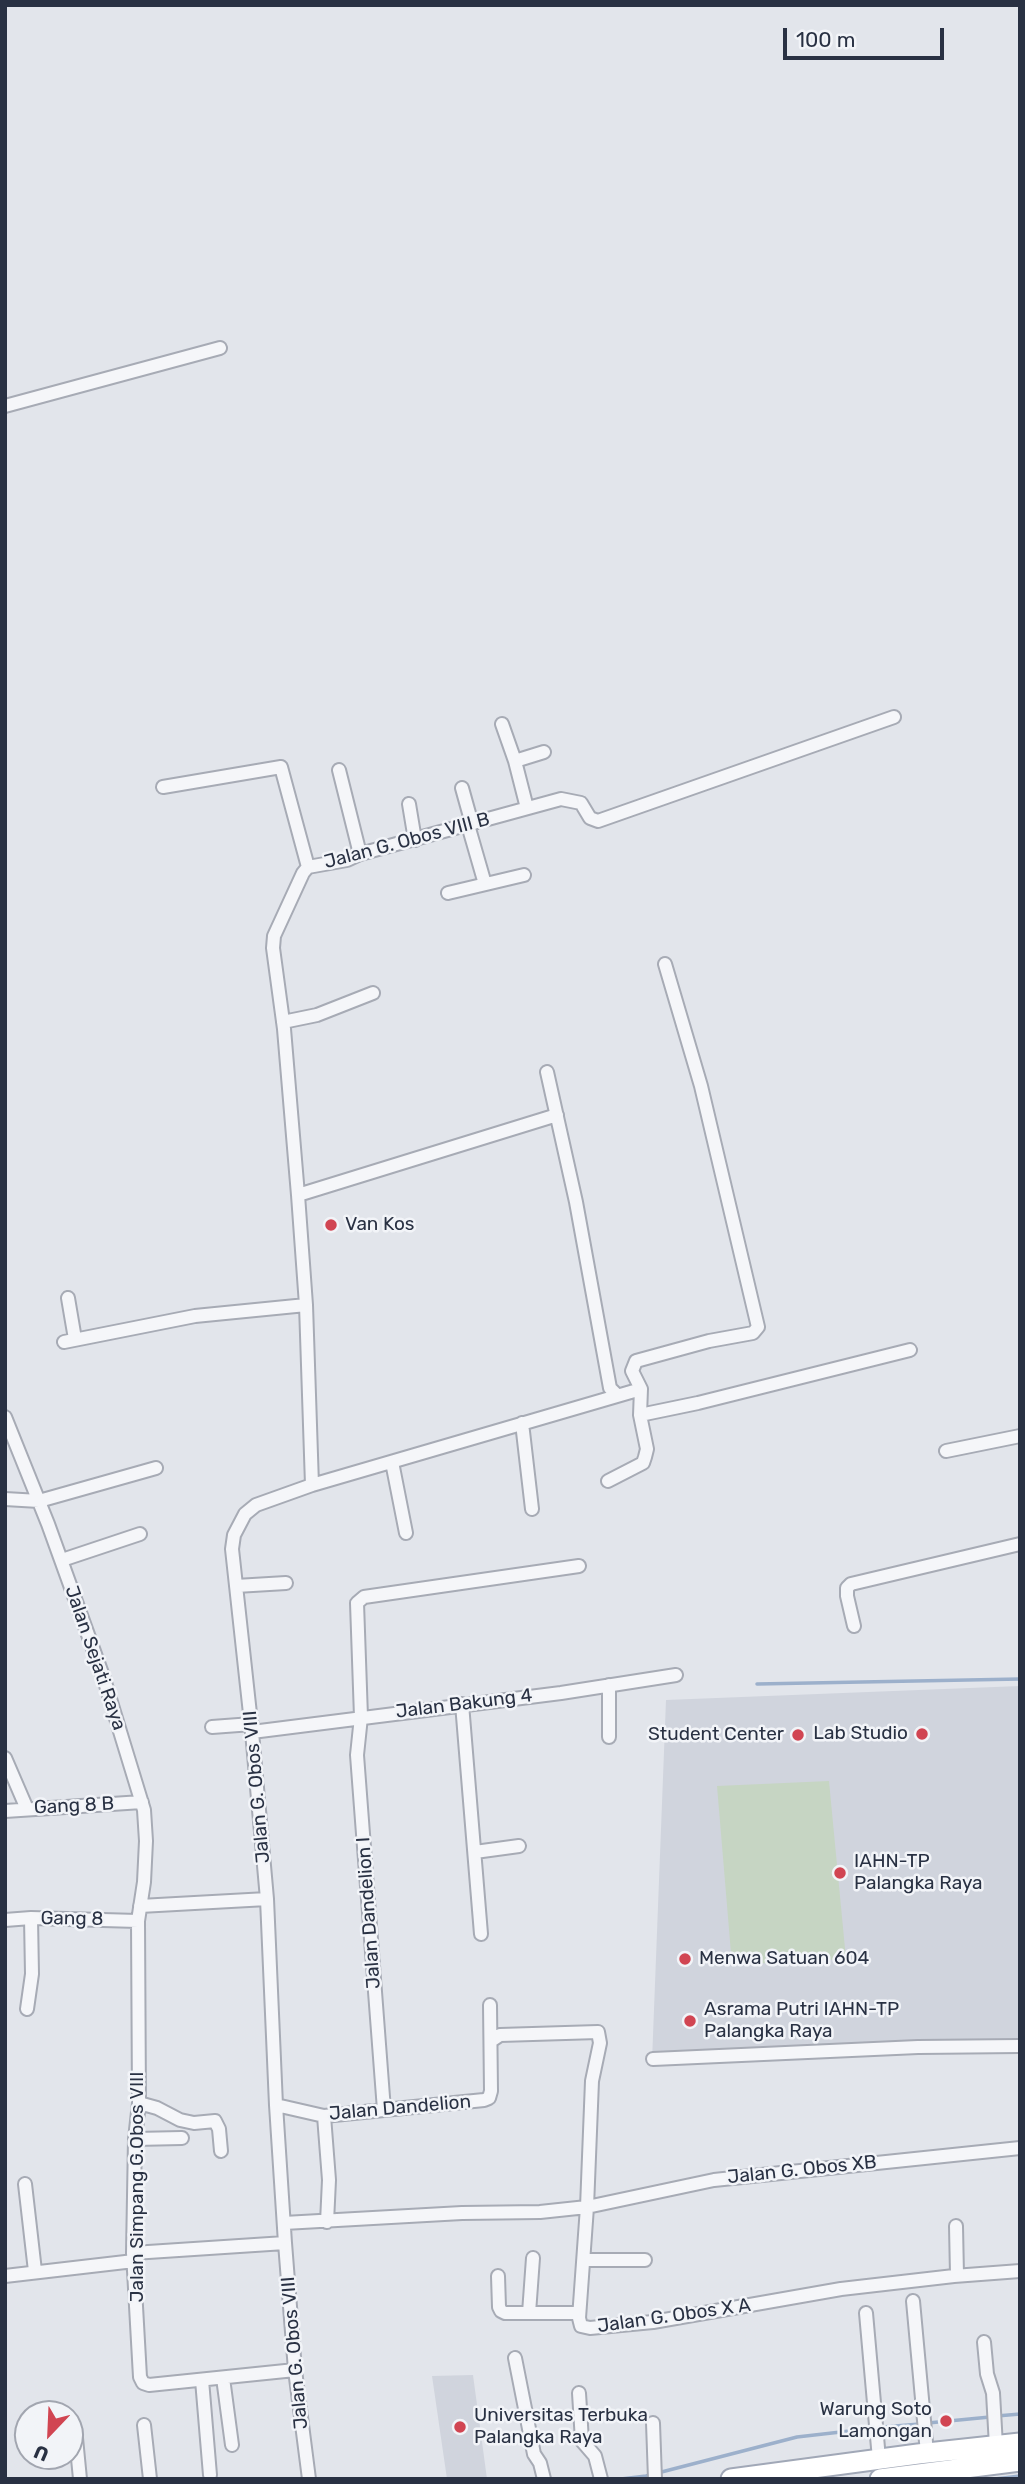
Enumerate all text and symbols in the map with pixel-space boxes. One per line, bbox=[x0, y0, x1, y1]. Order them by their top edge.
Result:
scale bar bbox=[787, 14, 948, 58]
text: 100 m bbox=[796, 27, 855, 52]
street label: Jalan G. Obos VIII B bbox=[322, 808, 492, 874]
place label: Van Kos bbox=[345, 1214, 414, 1236]
marker: Van Kos bbox=[323, 1217, 339, 1233]
street label: Jalan Sejati Raya bbox=[60, 1583, 130, 1733]
street label: Jalan Bakung 4 bbox=[394, 1684, 534, 1724]
street label: Jalan G. Obos VIII bbox=[239, 1710, 275, 1864]
place label: Lab Studio bbox=[813, 1723, 908, 1745]
place label: Student Center bbox=[648, 1724, 784, 1746]
marker: Lab Studio bbox=[914, 1726, 930, 1742]
marker: Student Center bbox=[790, 1727, 806, 1743]
street label: Gang 8 B bbox=[33, 1793, 115, 1819]
street label: Jalan Dandelion I bbox=[352, 1836, 386, 1990]
place label: IAHN-TP Palangka Raya bbox=[854, 1851, 983, 1895]
marker: IAHN-TP Palangka Raya bbox=[832, 1865, 848, 1881]
street label: Gang 8 bbox=[40, 1907, 104, 1931]
place label: Menwa Satuan 604 bbox=[699, 1948, 869, 1970]
marker: Menwa Satuan 604 bbox=[677, 1951, 693, 1967]
place label: Asrama Putri IAHN-TP Palangka Raya bbox=[704, 1999, 899, 2043]
marker: Asrama Putri IAHN-TP Palangka Raya bbox=[682, 2013, 698, 2029]
street label: Jalan Simpang G.Obos VIII bbox=[127, 2072, 149, 2302]
street label: Jalan Dandelion bbox=[328, 2090, 472, 2126]
street label: Jalan G. Obos XB bbox=[726, 2151, 878, 2189]
street label: Jalan G. Obos VIII bbox=[277, 2276, 313, 2430]
street label: Jalan G. Obos X A bbox=[596, 2294, 752, 2338]
place label: Warung Soto Lamongan bbox=[820, 2399, 932, 2443]
north arrow bbox=[14, 2400, 84, 2470]
place label: Universitas Terbuka Palangka Raya bbox=[474, 2405, 648, 2449]
marker: Warung Soto Lamongan bbox=[938, 2413, 954, 2429]
marker: Universitas Terbuka Palangka Raya bbox=[452, 2419, 468, 2435]
text: U bbox=[31, 2440, 52, 2466]

